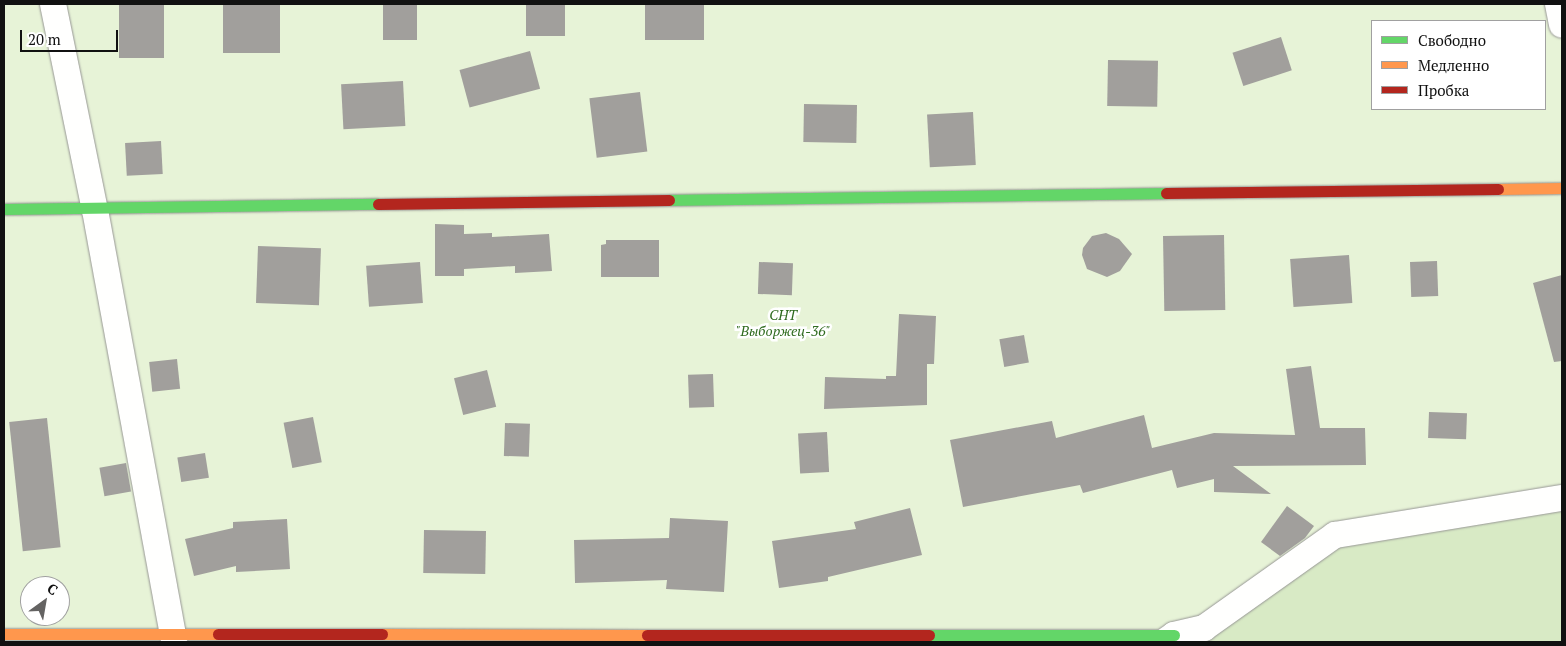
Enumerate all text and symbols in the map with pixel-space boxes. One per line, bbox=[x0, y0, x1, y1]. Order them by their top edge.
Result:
scale bar bbox=[22, 20, 120, 52]
legend bbox=[1371, 20, 1546, 110]
text: 20 m bbox=[28, 29, 61, 49]
text: Свободно bbox=[1418, 30, 1486, 50]
text: Медленно bbox=[1418, 55, 1489, 75]
text: Пробка bbox=[1418, 80, 1469, 100]
park label: СНТ "Выборжец-36" bbox=[736, 307, 830, 340]
north arrow bbox=[20, 576, 70, 626]
text: С bbox=[44, 578, 62, 599]

